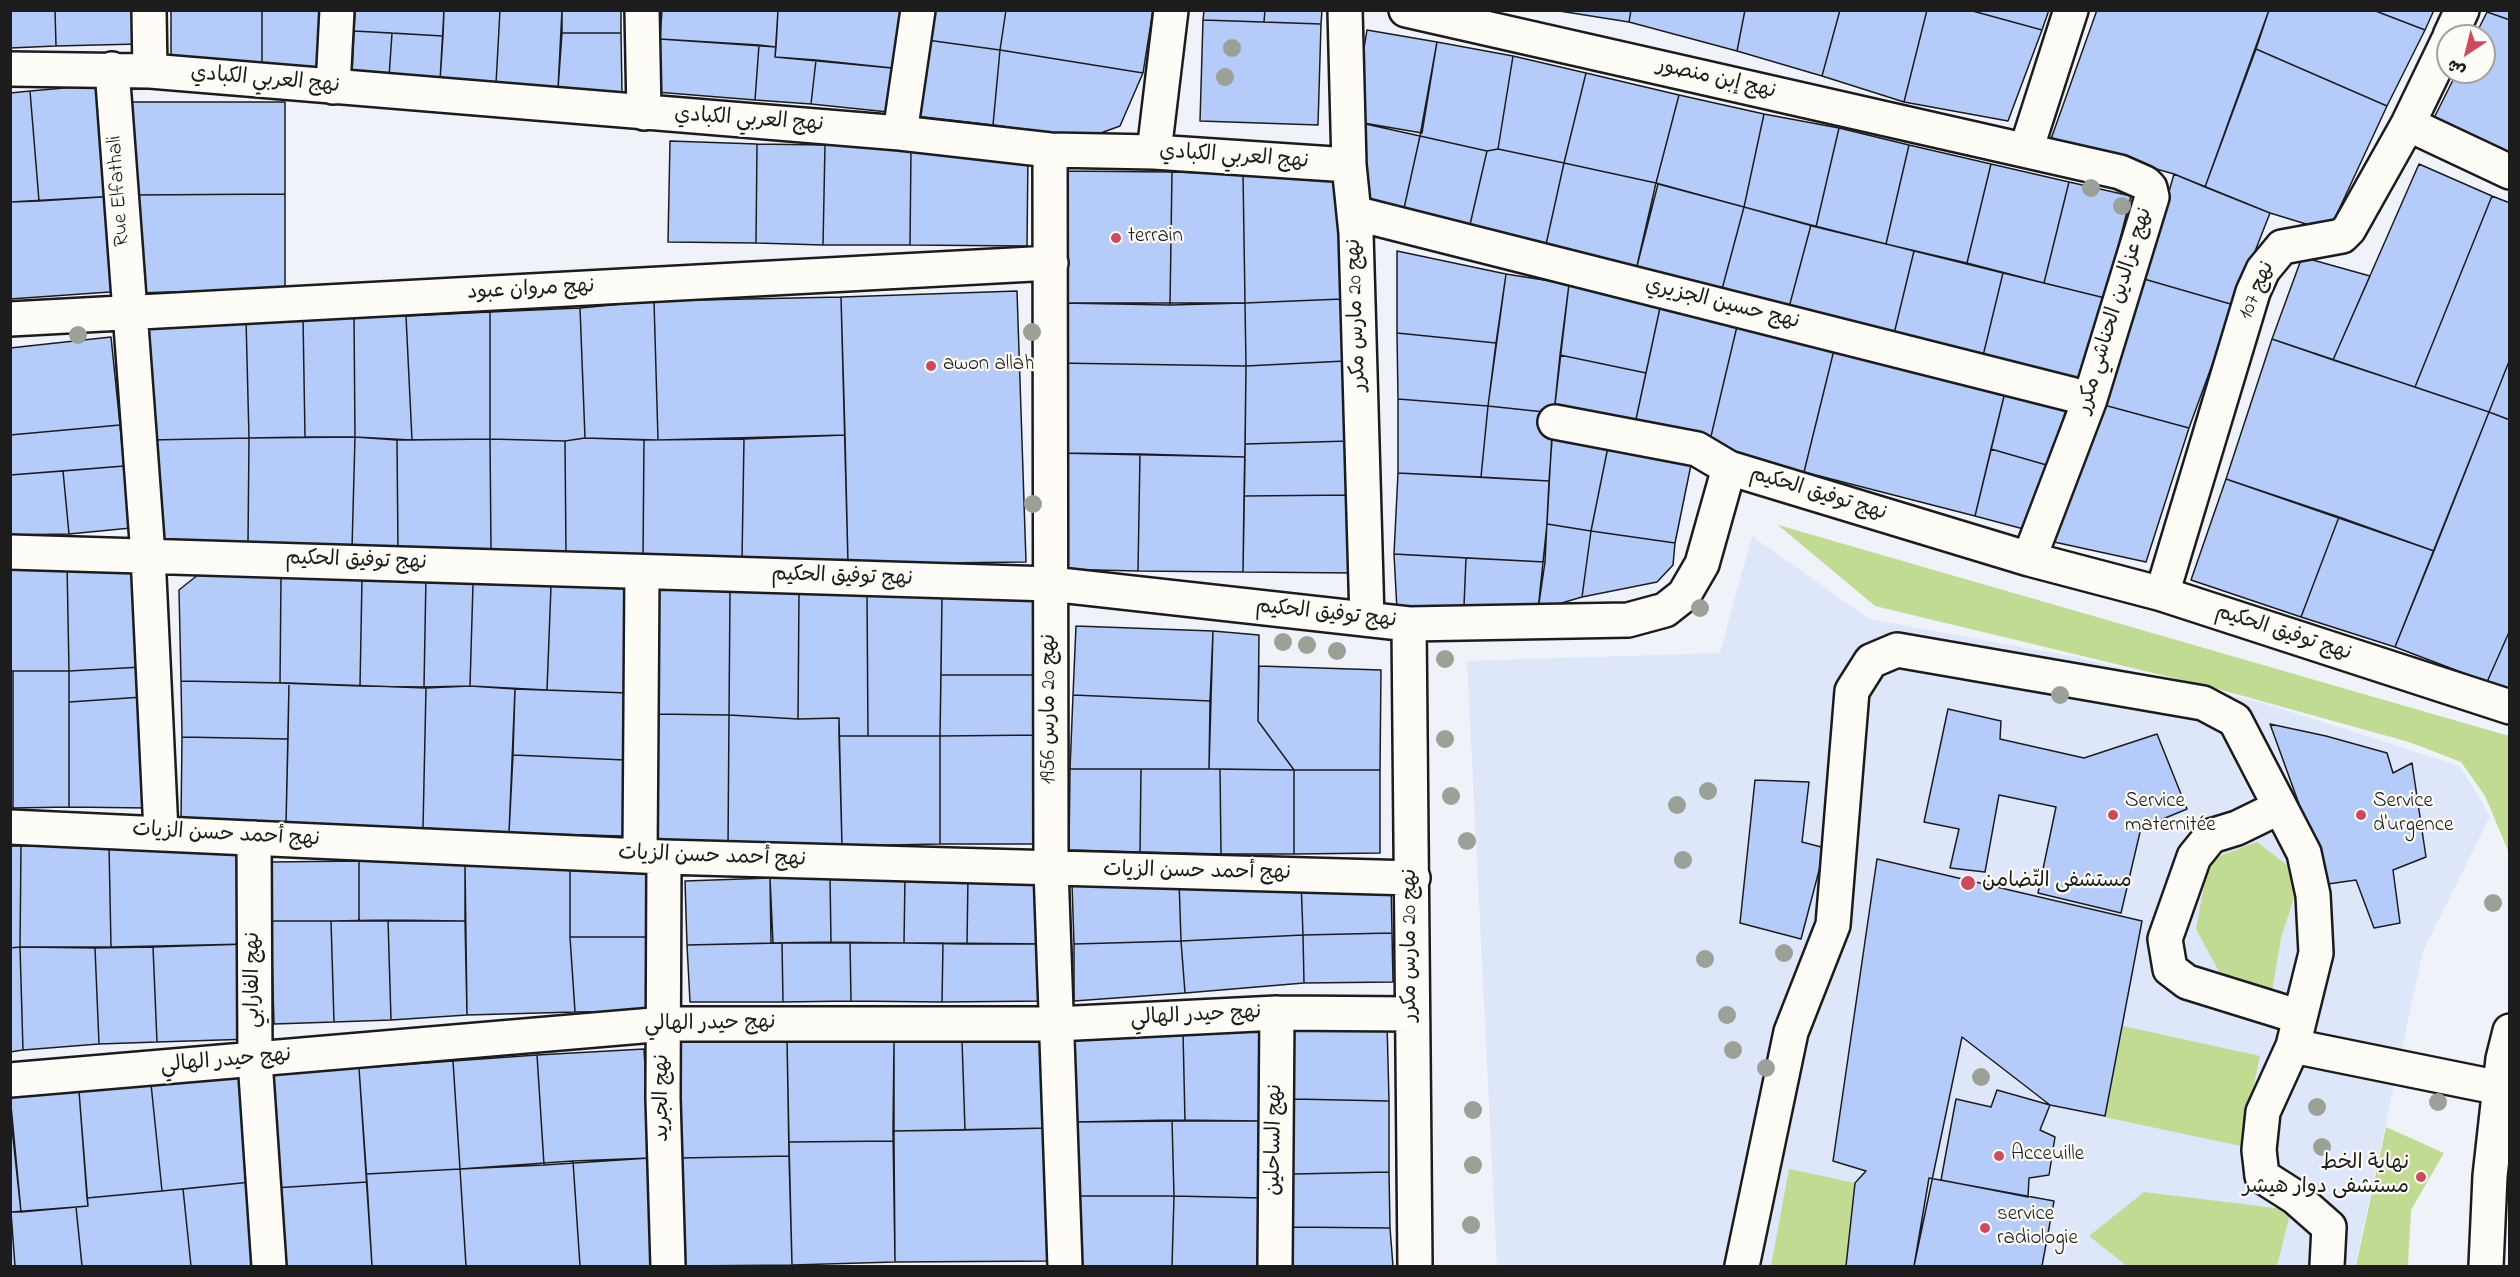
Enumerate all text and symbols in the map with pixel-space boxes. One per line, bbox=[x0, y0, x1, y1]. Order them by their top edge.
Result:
north arrow bbox=[2436, 24, 2496, 84]
text: ش bbox=[2443, 52, 2471, 82]
street label: نهج إبن منصور bbox=[1654, 54, 1778, 106]
street label: نهج العربي الكبادي bbox=[189, 62, 341, 100]
street label: نهج العربي الكبادي bbox=[673, 103, 825, 139]
street label: Rue Elfathali bbox=[104, 135, 136, 247]
street label: نهج العربي الكبادي bbox=[1158, 140, 1310, 176]
street label: نهج عزالدين الحناشي مكرر bbox=[2073, 205, 2159, 417]
place label: terrain bbox=[1128, 225, 1183, 251]
marker: terrain bbox=[1109, 231, 1123, 245]
street label: نهج 20 مارس مكرر bbox=[1343, 238, 1373, 392]
street label: نهج 107 bbox=[2235, 258, 2281, 324]
street label: نهج حسين الجزيري bbox=[1642, 274, 1802, 336]
street label: نهج مروان عبود bbox=[467, 275, 595, 307]
place label: awon allah bbox=[943, 353, 1034, 379]
marker: awon allah bbox=[924, 359, 938, 373]
street label: نهج توفيق الحكيم bbox=[1747, 462, 1889, 528]
street label: نهج توفيق الحكيم bbox=[285, 547, 427, 577]
street label: نهج توفيق الحكيم bbox=[771, 563, 913, 593]
street label: نهج توفيق الحكيم bbox=[1254, 595, 1398, 635]
street label: نهج توفيق الحكيم bbox=[2212, 600, 2354, 668]
street label: نهج 20 مارس 1956 bbox=[1038, 634, 1064, 784]
place label: Service maternitée bbox=[2125, 790, 2216, 840]
place label: Service d'urgence bbox=[2373, 790, 2453, 840]
marker: Service maternitée bbox=[2106, 808, 2120, 822]
marker: Service d'urgence bbox=[2354, 808, 2368, 822]
street label: نهج أحمد حسن الزيات bbox=[132, 819, 320, 853]
street label: نهج أحمد حسن الزيات bbox=[618, 842, 806, 874]
street label: نهج أحمد حسن الزيات bbox=[1103, 859, 1291, 887]
street label: نهج 20 مارس مكرر bbox=[1399, 869, 1425, 1021]
place label: مستشفى التّضامن bbox=[1982, 870, 2132, 896]
marker: مستشفى التّضامن bbox=[1959, 874, 1977, 892]
street label: نهج الفارابي bbox=[242, 932, 268, 1028]
street label: نهج حيدر الهالي bbox=[1130, 1001, 1262, 1033]
street label: نهج حيدر الهالي bbox=[644, 1011, 776, 1039]
street label: نهج حيدر الهالي bbox=[160, 1044, 292, 1080]
street label: نهج الجريد bbox=[651, 1054, 677, 1142]
street label: نهج الساحلين bbox=[1262, 1084, 1290, 1196]
place label: Acceuille bbox=[2011, 1143, 2084, 1169]
marker: Acceuille bbox=[1992, 1149, 2006, 1163]
place label: نهاية الخط مستشفى دوار هيشر bbox=[2243, 1152, 2409, 1202]
marker: نهاية الخط مستشفى دوار هيشر bbox=[2414, 1170, 2428, 1184]
place label: service radiologie bbox=[1997, 1203, 2078, 1253]
marker: service radiologie bbox=[1978, 1221, 1992, 1235]

